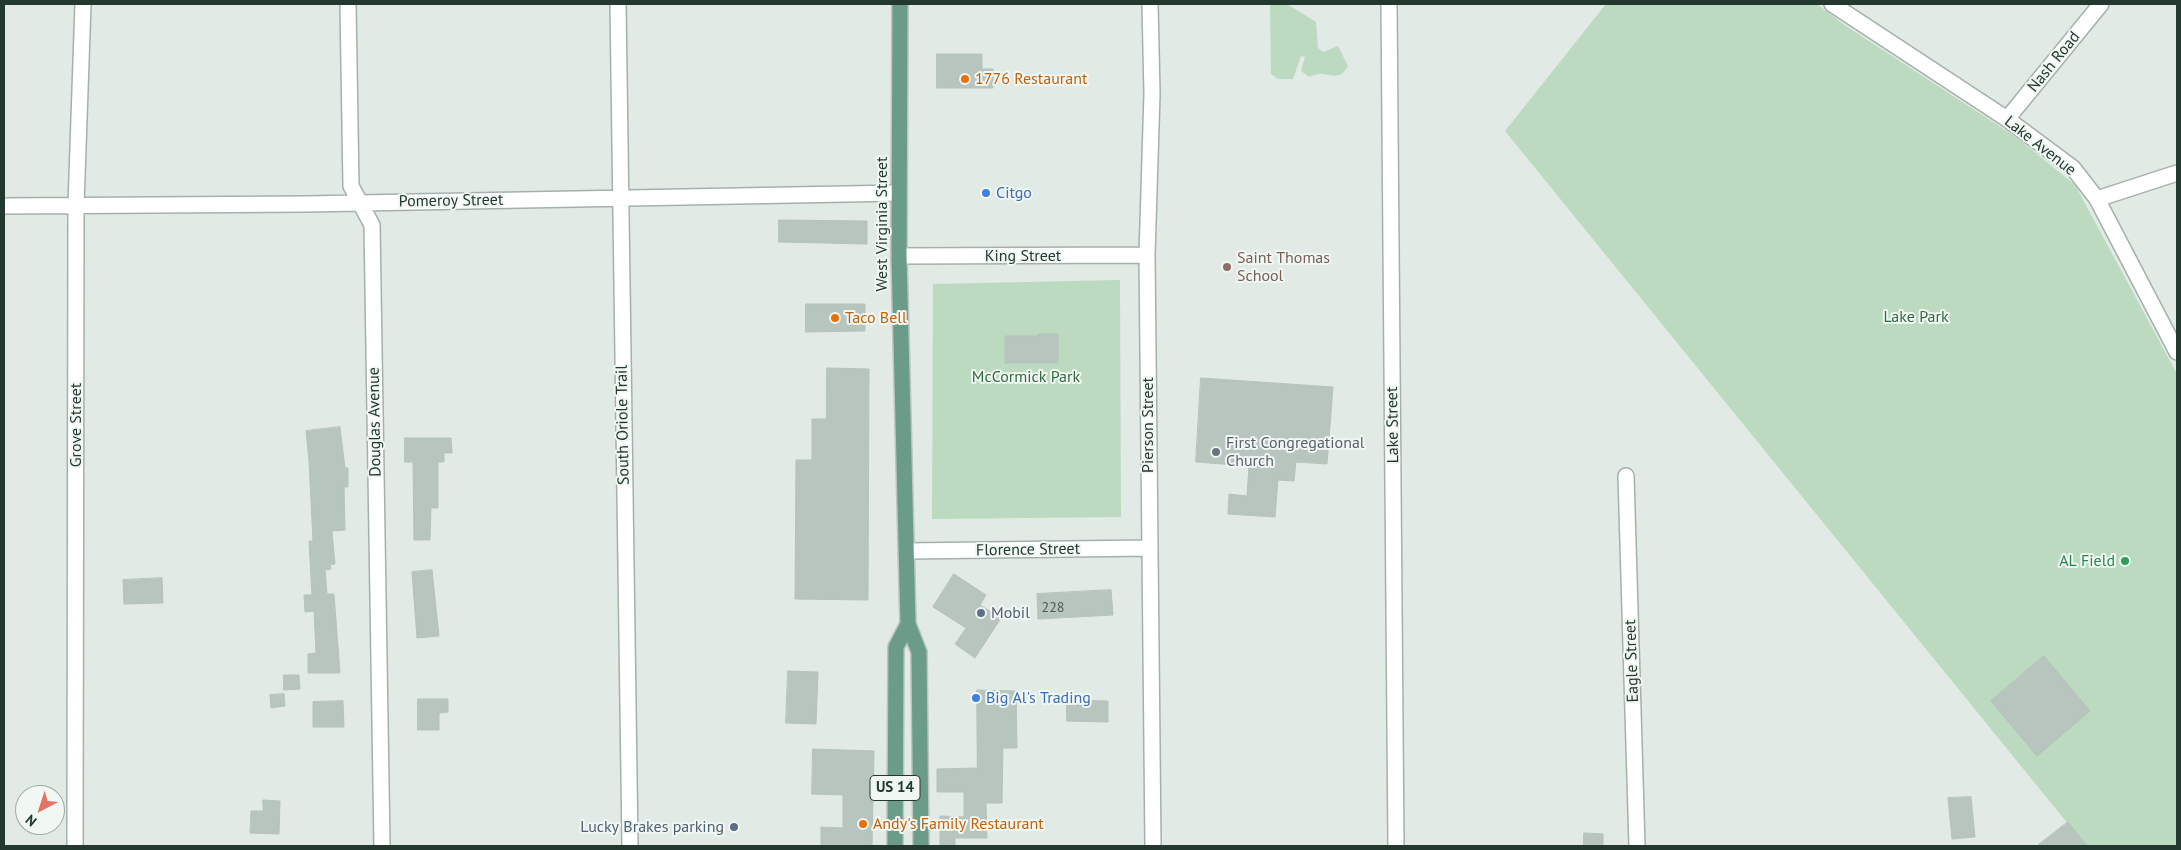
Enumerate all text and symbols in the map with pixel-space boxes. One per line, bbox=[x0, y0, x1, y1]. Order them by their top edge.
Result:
street label: Nash Road bbox=[2024, 28, 2084, 96]
place label: 1776 Restaurant bbox=[975, 69, 1087, 89]
marker: 1776 Restaurant bbox=[959, 73, 971, 85]
street label: Lake Avenue bbox=[2000, 112, 2080, 180]
street label: West Virginia Street bbox=[872, 157, 892, 291]
place label: Citgo bbox=[996, 183, 1032, 203]
marker: Citgo bbox=[980, 187, 992, 199]
street label: Pomeroy Street bbox=[399, 190, 503, 212]
street label: King Street bbox=[985, 246, 1061, 266]
place label: Saint Thomas School bbox=[1237, 248, 1330, 286]
marker: Saint Thomas School bbox=[1221, 261, 1233, 273]
park label: Lake Park bbox=[1883, 307, 1949, 327]
place label: Taco Bell bbox=[845, 308, 907, 328]
marker: Taco Bell bbox=[829, 312, 841, 324]
street label: South Oriole Trail bbox=[612, 365, 634, 485]
street label: Douglas Avenue bbox=[364, 367, 386, 477]
park label: McCormick Park bbox=[972, 367, 1080, 387]
street label: Pierson Street bbox=[1138, 377, 1158, 473]
street label: Grove Street bbox=[66, 383, 86, 467]
street label: Lake Street bbox=[1383, 387, 1403, 463]
place label: First Congregational Church bbox=[1226, 433, 1364, 471]
marker: First Congregational Church bbox=[1210, 446, 1222, 458]
street label: Florence Street bbox=[976, 539, 1080, 561]
place label: AL Field bbox=[2059, 551, 2115, 571]
marker: AL Field bbox=[2119, 555, 2131, 567]
house number: 228 bbox=[1042, 600, 1064, 616]
place label: Mobil bbox=[991, 603, 1030, 623]
marker: Mobil bbox=[975, 607, 987, 619]
street label: Eagle Street bbox=[1621, 619, 1643, 703]
place label: Big Al's Trading bbox=[986, 688, 1091, 708]
marker: Big Al's Trading bbox=[970, 692, 982, 704]
road number: US 14 bbox=[870, 776, 920, 800]
north arrow bbox=[15, 785, 65, 835]
text: N bbox=[22, 811, 40, 831]
place label: Andy's Family Restaurant bbox=[873, 814, 1044, 834]
place label: Lucky Brakes parking bbox=[580, 817, 724, 837]
marker: Andy's Family Restaurant bbox=[857, 818, 869, 830]
marker: Lucky Brakes parking bbox=[728, 821, 740, 833]

